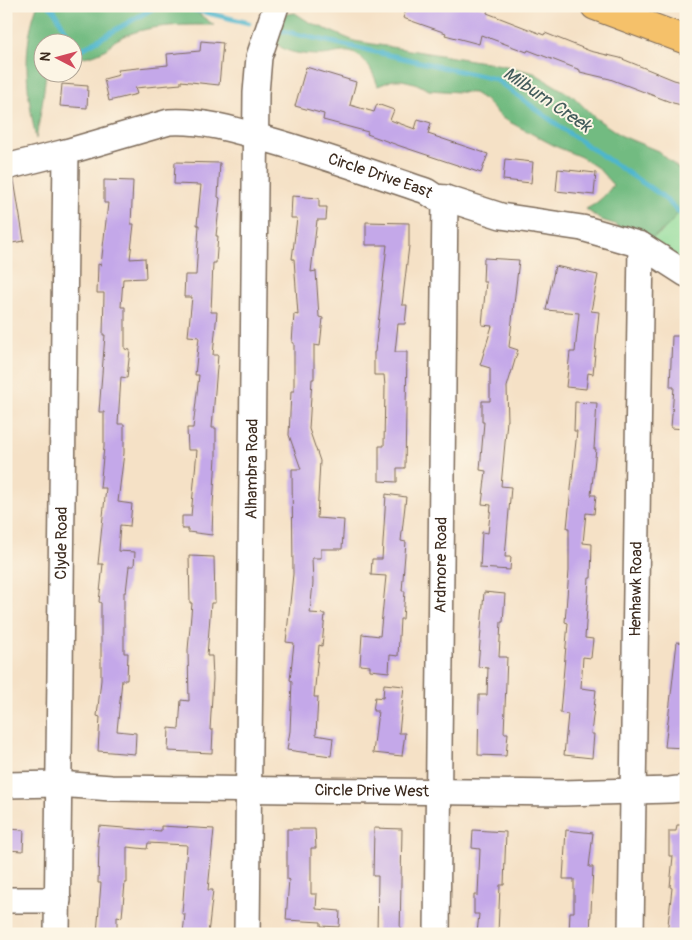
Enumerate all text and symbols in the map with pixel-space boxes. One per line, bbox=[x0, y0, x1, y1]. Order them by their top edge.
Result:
north arrow bbox=[32, 32, 82, 82]
text: N bbox=[37, 51, 55, 62]
water label: Milburn Creek bbox=[499, 62, 597, 139]
street label: Circle Drive East bbox=[325, 149, 437, 203]
street label: Alhambra Road bbox=[241, 418, 263, 520]
street label: Clyde Road bbox=[51, 506, 72, 580]
street label: Ardmore Road bbox=[430, 517, 452, 613]
street label: Henhawk Road bbox=[625, 541, 647, 637]
street label: Circle Drive West bbox=[314, 780, 430, 802]

